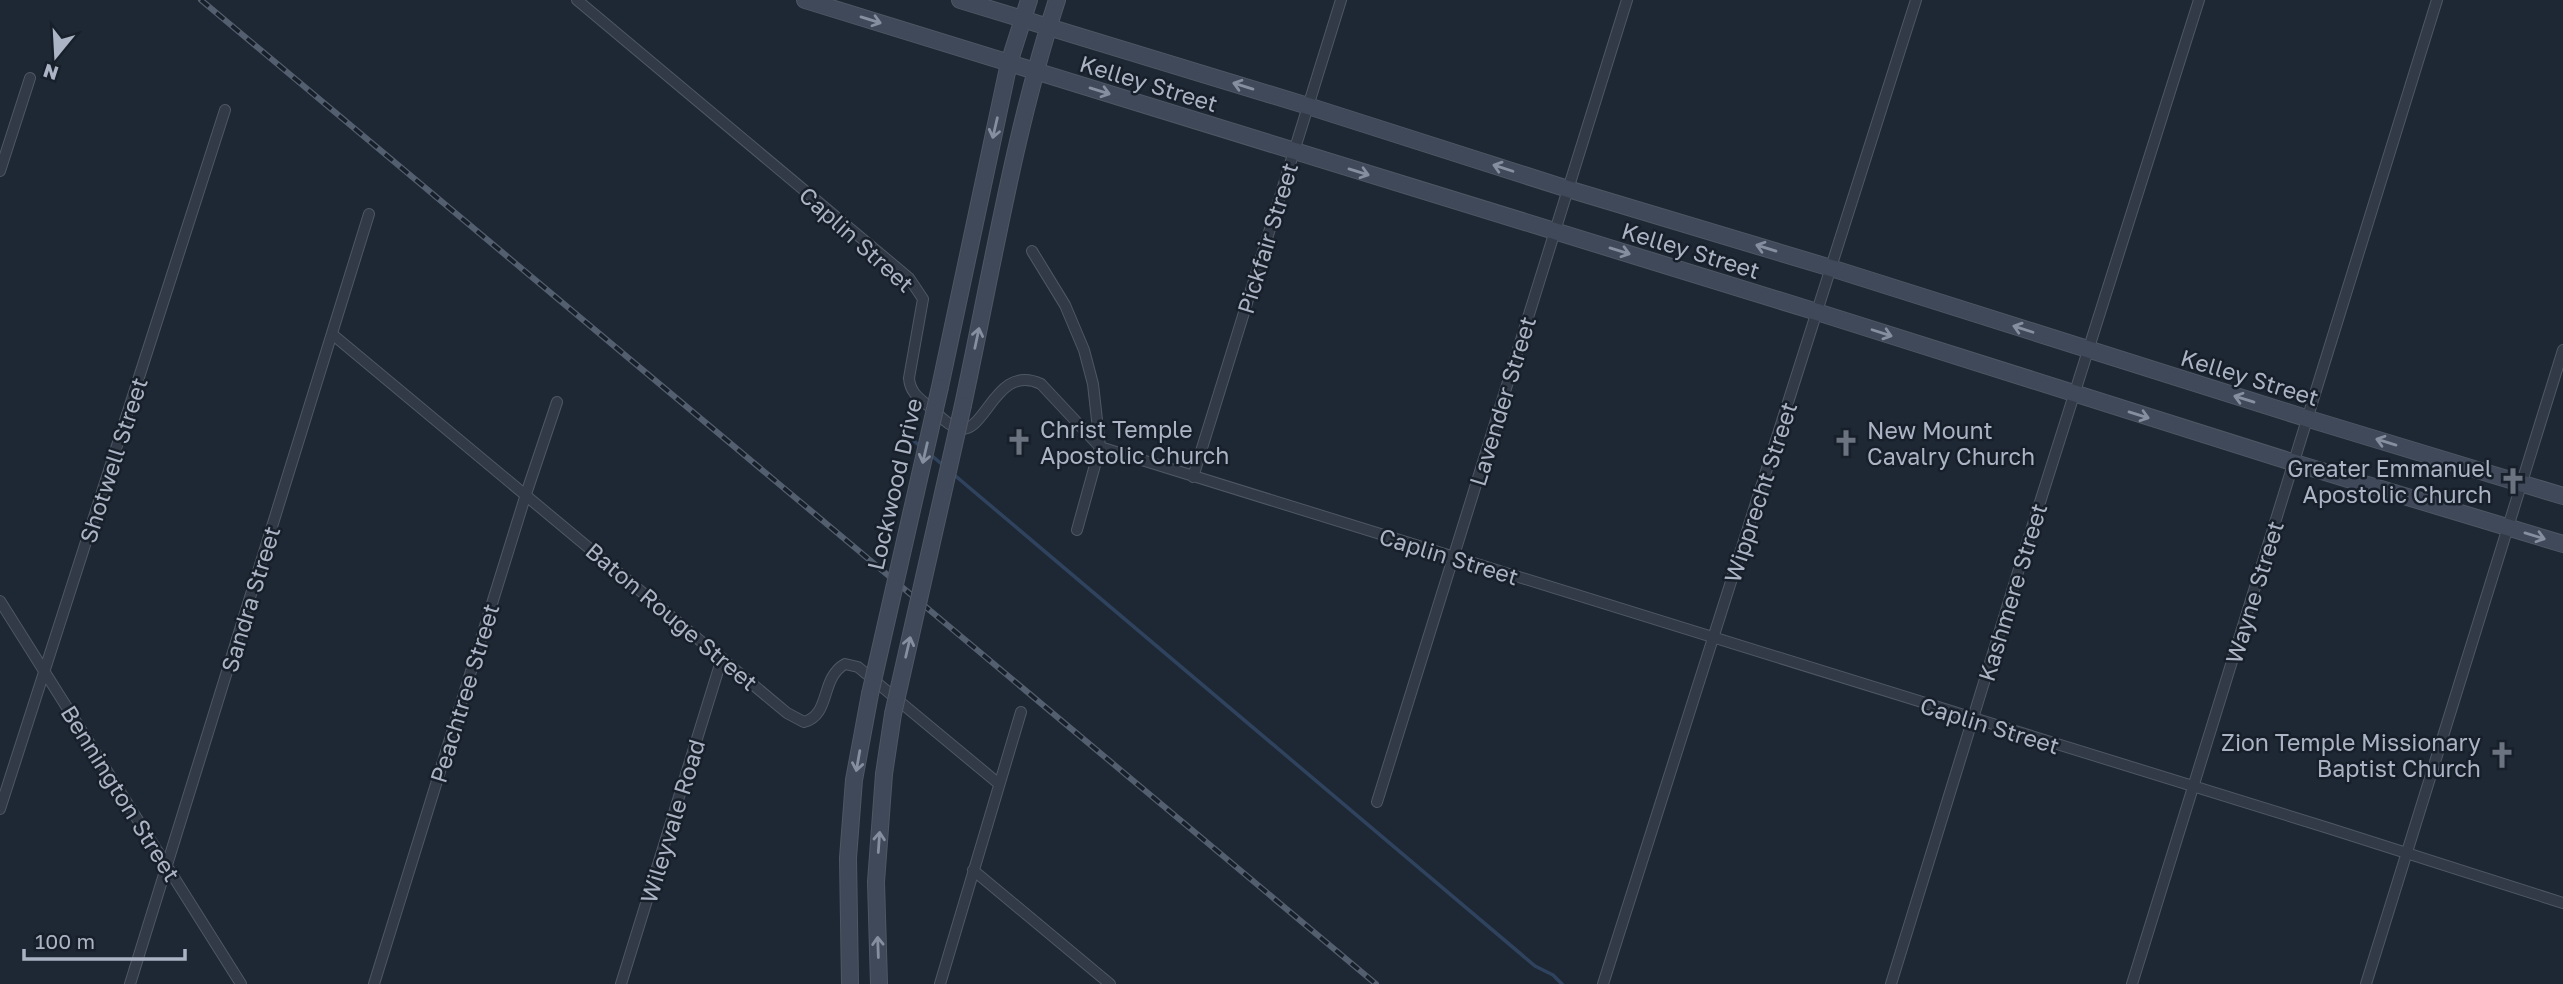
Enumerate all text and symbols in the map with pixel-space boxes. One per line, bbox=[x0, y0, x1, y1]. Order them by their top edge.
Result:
one-way arrow bbox=[859, 15, 881, 28]
north arrow bbox=[21, 21, 91, 91]
street label: Kelley Street bbox=[1077, 49, 1221, 117]
text: N bbox=[40, 59, 61, 86]
one-way arrow bbox=[1232, 79, 1254, 92]
one-way arrow bbox=[1089, 86, 1111, 99]
one-way arrow bbox=[988, 117, 1001, 139]
street label: Pickfair Street bbox=[1231, 159, 1303, 317]
one-way arrow bbox=[1492, 161, 1514, 174]
one-way arrow bbox=[1348, 166, 1370, 179]
street label: Caplin Street bbox=[794, 180, 920, 298]
street label: Kelley Street bbox=[1619, 216, 1763, 284]
one-way arrow bbox=[1755, 241, 1777, 254]
one-way arrow bbox=[1609, 246, 1631, 259]
street label: Lavender Street bbox=[1463, 313, 1541, 489]
one-way arrow bbox=[2013, 322, 2035, 334]
one-way arrow bbox=[971, 327, 985, 350]
one-way arrow bbox=[1870, 328, 1892, 340]
street label: Kelley Street bbox=[2178, 343, 2322, 411]
street label: Shotwell Street bbox=[73, 374, 153, 546]
one-way arrow bbox=[2233, 391, 2255, 404]
street label: Lockwood Drive bbox=[861, 395, 927, 573]
street label: Wipprecht Street bbox=[1718, 398, 1802, 586]
one-way arrow bbox=[2128, 409, 2150, 422]
place label: Christ Temple Apostolic Church bbox=[1040, 415, 1229, 469]
place label: New Mount Cavalry Church bbox=[1867, 416, 2035, 470]
church icon: Christ Temple Apostolic Church bbox=[1004, 427, 1034, 457]
church icon: New Mount Cavalry Church bbox=[1831, 428, 1861, 458]
one-way arrow bbox=[2375, 435, 2397, 448]
one-way arrow bbox=[917, 442, 930, 464]
place label: Greater Emmanuel Apostolic Church bbox=[2287, 454, 2492, 508]
church icon: Greater Emmanuel Apostolic Church bbox=[2498, 466, 2528, 496]
street label: Kashmere Street bbox=[1972, 500, 2052, 684]
street label: Wayne Street bbox=[2219, 517, 2289, 667]
street label: Sandra Street bbox=[214, 522, 286, 676]
street label: Caplin Street bbox=[1376, 522, 1522, 590]
one-way arrow bbox=[2524, 530, 2546, 543]
street label: Baton Rouge Street bbox=[580, 536, 764, 696]
street label: Peachtree Street bbox=[423, 600, 505, 786]
one-way arrow bbox=[901, 636, 915, 659]
street label: Caplin Street bbox=[1917, 691, 2063, 759]
street label: Bennington Street bbox=[55, 700, 187, 886]
place label: Zion Temple Missionary Baptist Church bbox=[2221, 728, 2481, 782]
street label: Wileyvale Road bbox=[634, 736, 710, 906]
church icon: Zion Temple Missionary Baptist Church bbox=[2487, 740, 2517, 770]
one-way arrow bbox=[850, 749, 864, 772]
one-way arrow bbox=[873, 831, 886, 853]
scale bar bbox=[24, 918, 186, 962]
text: 100 m bbox=[35, 928, 95, 954]
one-way arrow bbox=[871, 936, 885, 959]

